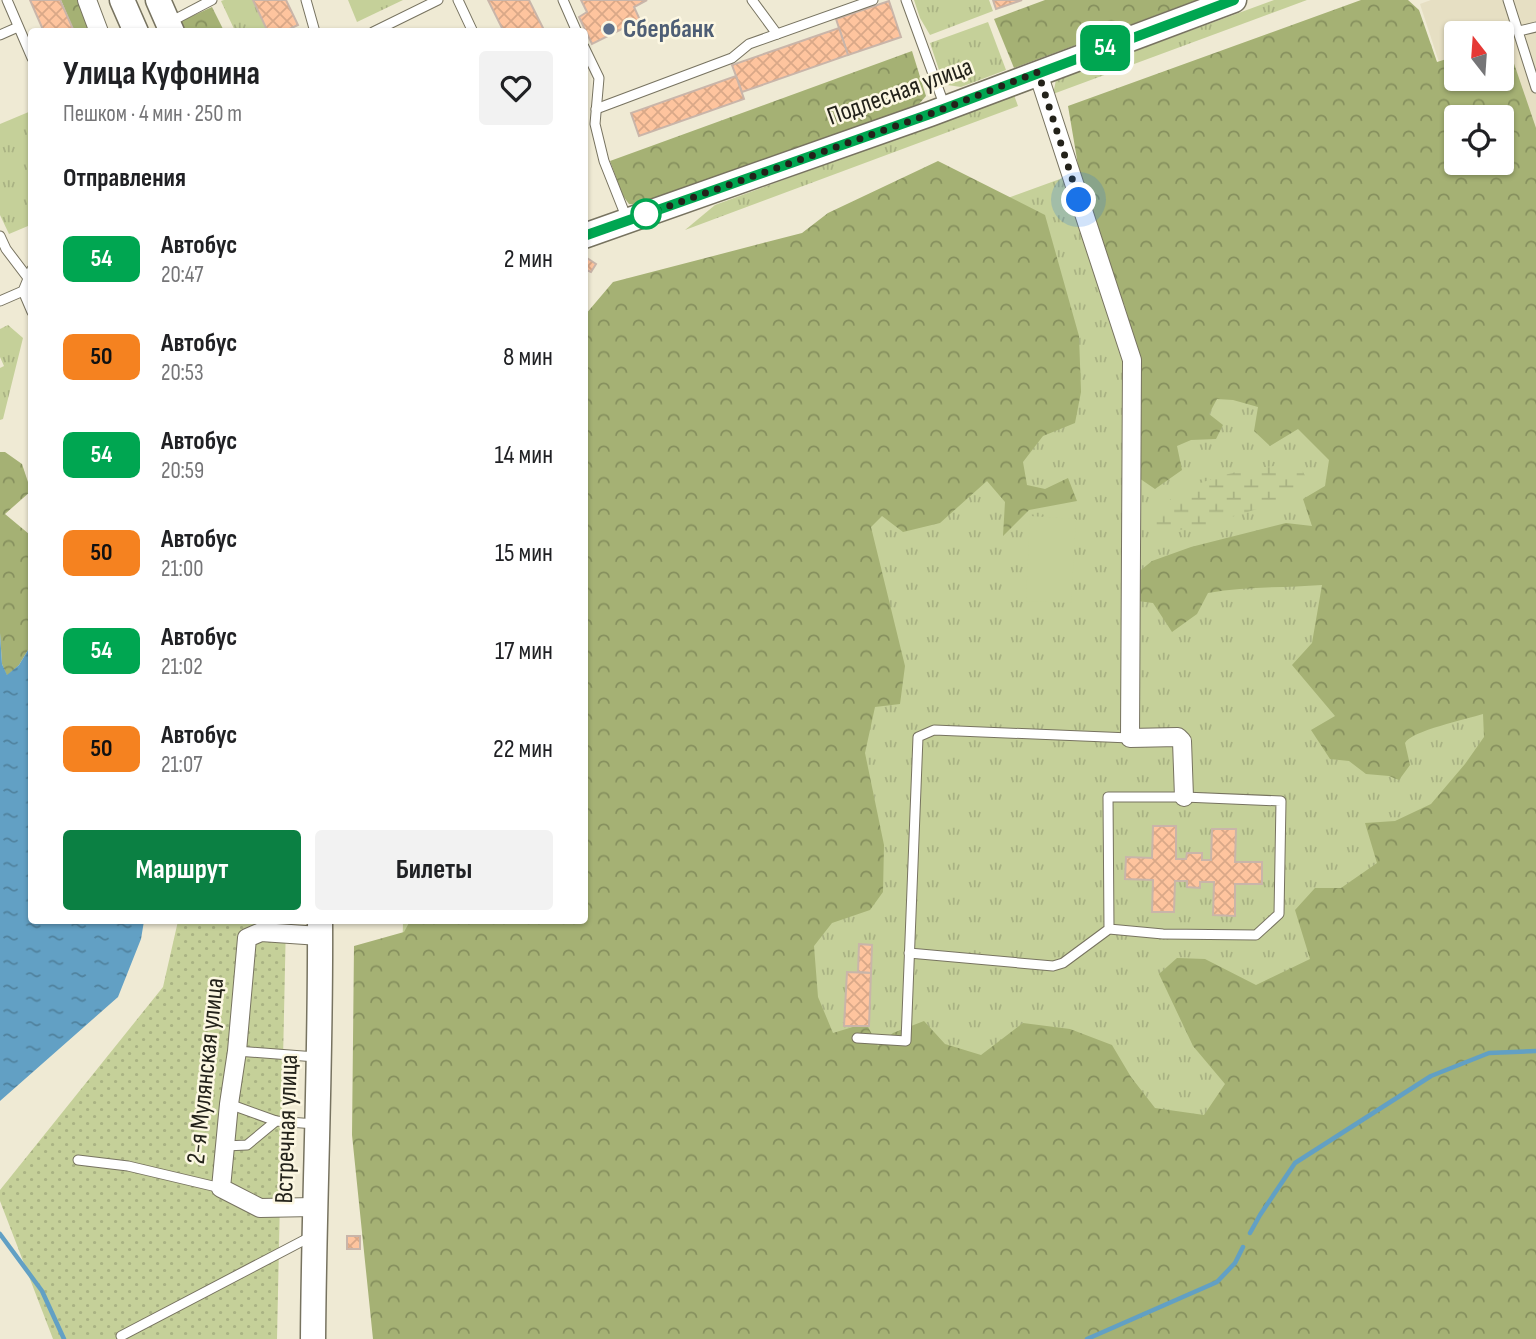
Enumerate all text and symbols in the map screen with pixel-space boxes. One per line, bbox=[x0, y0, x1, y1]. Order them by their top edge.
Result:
place label: Сбербанк bbox=[623, 14, 714, 45]
marker: Сбербанк bbox=[601, 21, 617, 37]
north arrow bbox=[1444, 21, 1514, 91]
map controls bbox=[1444, 21, 1514, 175]
line badge: 54 bbox=[1074, 25, 1136, 71]
text: 54 bbox=[1094, 33, 1116, 62]
button: heart bbox=[479, 51, 553, 125]
street label: Подлесная улица bbox=[823, 51, 977, 133]
text: Улица Куфонина bbox=[63, 54, 260, 94]
text: Пешком · 4 мин · 250 m bbox=[63, 100, 242, 128]
button: locate bbox=[1444, 105, 1514, 175]
text: Отправления bbox=[63, 163, 186, 194]
your location bbox=[1061, 182, 1096, 217]
unlabelled marker bbox=[631, 199, 661, 229]
text: Автобус bbox=[161, 230, 237, 261]
text: 54 bbox=[91, 244, 112, 273]
text: 2 мин bbox=[504, 244, 553, 275]
text: 20:47 bbox=[161, 261, 203, 289]
text: Автобус bbox=[161, 328, 237, 359]
text: 50 bbox=[91, 342, 112, 371]
text: 8 мин bbox=[503, 342, 553, 373]
text: 20:53 bbox=[161, 359, 204, 387]
text: Автобус bbox=[161, 426, 237, 457]
text: 54 bbox=[91, 440, 112, 469]
text: 14 мин bbox=[494, 440, 553, 471]
text: 20:59 bbox=[161, 457, 204, 485]
text: Автобус bbox=[161, 524, 237, 555]
text: 50 bbox=[91, 538, 112, 567]
text: 15 мин bbox=[495, 538, 553, 569]
text: 21:00 bbox=[161, 555, 203, 583]
text: Автобус bbox=[161, 622, 237, 653]
text: 54 bbox=[91, 636, 112, 665]
text: 17 мин bbox=[495, 636, 553, 667]
text: 21:02 bbox=[161, 653, 203, 681]
text: Автобус bbox=[161, 720, 237, 751]
text: 50 bbox=[91, 734, 112, 763]
text: 22 мин bbox=[493, 734, 553, 765]
text: 21:07 bbox=[161, 751, 202, 779]
button: Маршрут bbox=[63, 830, 301, 910]
button: Билеты bbox=[315, 830, 553, 910]
street label: 2-я Мулянская улица bbox=[181, 976, 231, 1166]
street label: Встречная улица bbox=[269, 1054, 305, 1204]

